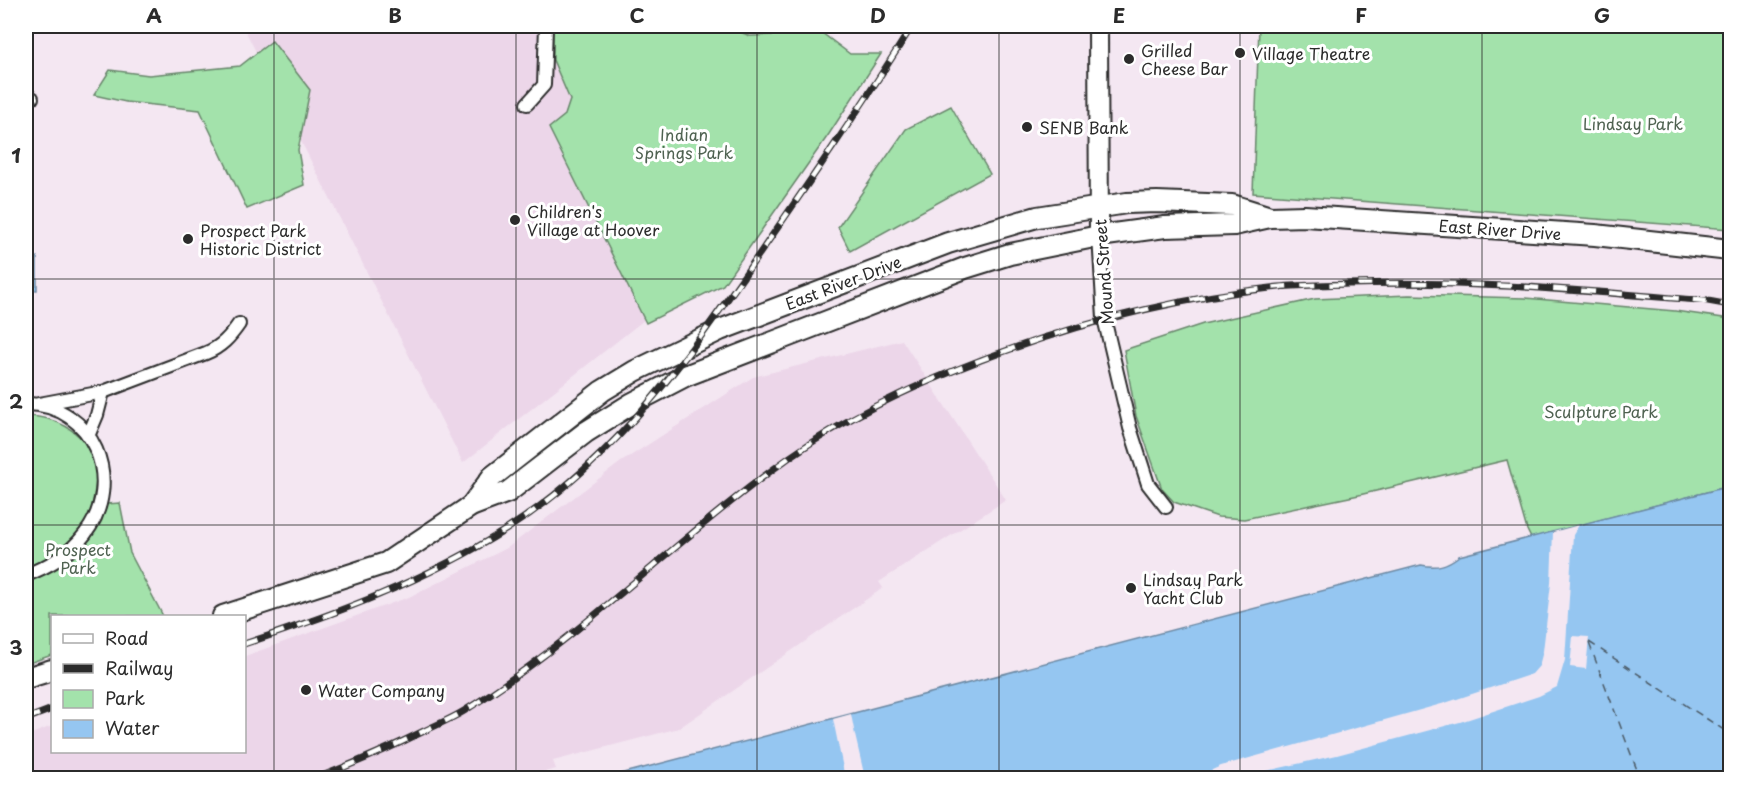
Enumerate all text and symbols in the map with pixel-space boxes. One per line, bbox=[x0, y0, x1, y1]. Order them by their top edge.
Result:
text: A bbox=[146, 0, 162, 30]
text: B bbox=[388, 0, 402, 30]
text: C bbox=[629, 0, 645, 30]
text: D bbox=[870, 0, 886, 30]
text: E bbox=[1113, 0, 1125, 30]
text: F bbox=[1355, 0, 1367, 30]
text: G bbox=[1594, 0, 1610, 30]
place label: Grilled Cheese Bar bbox=[1141, 38, 1228, 80]
place label: Village Theatre bbox=[1252, 41, 1370, 65]
marker: Village Theatre bbox=[1233, 46, 1247, 60]
marker: Grilled Cheese Bar bbox=[1122, 52, 1136, 66]
park label: Lindsay Park bbox=[1583, 111, 1683, 135]
place label: SENB Bank bbox=[1039, 115, 1129, 139]
marker: SENB Bank bbox=[1020, 120, 1034, 134]
park label: Indian Springs Park bbox=[635, 122, 733, 164]
text: 1 bbox=[11, 140, 21, 170]
place label: Children's Village at Hoover bbox=[527, 199, 660, 241]
marker: Children's Village at Hoover bbox=[508, 213, 522, 227]
street label: East River Drive bbox=[1438, 213, 1562, 245]
place label: Prospect Park Historic District bbox=[200, 218, 321, 260]
street label: Mound Street bbox=[1087, 218, 1119, 326]
marker: Prospect Park Historic District bbox=[181, 232, 195, 246]
street label: East River Drive bbox=[781, 249, 905, 315]
text: 2 bbox=[9, 386, 23, 416]
park label: Sculpture Park bbox=[1544, 399, 1658, 423]
park label: Prospect Park bbox=[45, 537, 111, 579]
place label: Lindsay Park Yacht Club bbox=[1143, 567, 1243, 609]
marker: Lindsay Park Yacht Club bbox=[1124, 581, 1138, 595]
legend bbox=[51, 615, 246, 753]
text: Road bbox=[105, 624, 149, 651]
text: 3 bbox=[9, 632, 23, 662]
text: Railway bbox=[105, 654, 173, 681]
place label: Water Company bbox=[318, 678, 445, 702]
marker: Water Company bbox=[299, 683, 313, 697]
text: Park bbox=[105, 684, 145, 711]
text: Water bbox=[105, 714, 160, 741]

